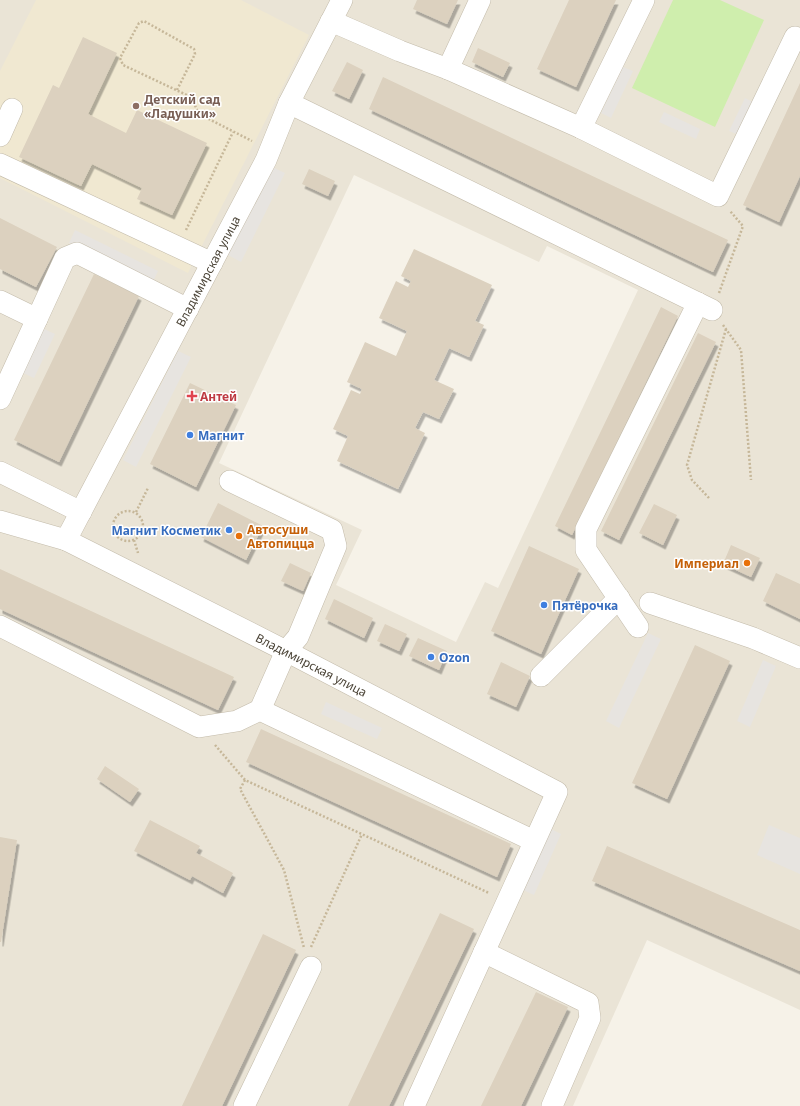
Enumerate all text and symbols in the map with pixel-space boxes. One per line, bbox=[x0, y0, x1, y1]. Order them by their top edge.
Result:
place label: Детский сад «Ладушки» bbox=[144, 91, 221, 122]
marker: Детский сад «Ладушки» bbox=[131, 101, 141, 111]
street label: Владимирская улица bbox=[171, 213, 244, 329]
place label: Антей bbox=[200, 388, 237, 405]
marker: Антей bbox=[187, 391, 197, 401]
place label: Магнит bbox=[198, 427, 244, 444]
marker: Магнит bbox=[185, 430, 195, 440]
place label: Автосуши Автопицца bbox=[247, 521, 314, 552]
place label: Магнит Косметик bbox=[111, 522, 222, 539]
marker: Магнит Косметик bbox=[224, 525, 234, 535]
marker: Автосуши Автопицца bbox=[234, 531, 244, 541]
place label: Империал bbox=[674, 555, 739, 572]
marker: Империал bbox=[742, 558, 752, 568]
place label: Пятёрочка bbox=[552, 597, 618, 614]
marker: Пятёрочка bbox=[539, 600, 549, 610]
street label: Владимирская улица bbox=[253, 629, 370, 700]
place label: Ozon bbox=[439, 649, 470, 666]
marker: Ozon bbox=[426, 652, 436, 662]

